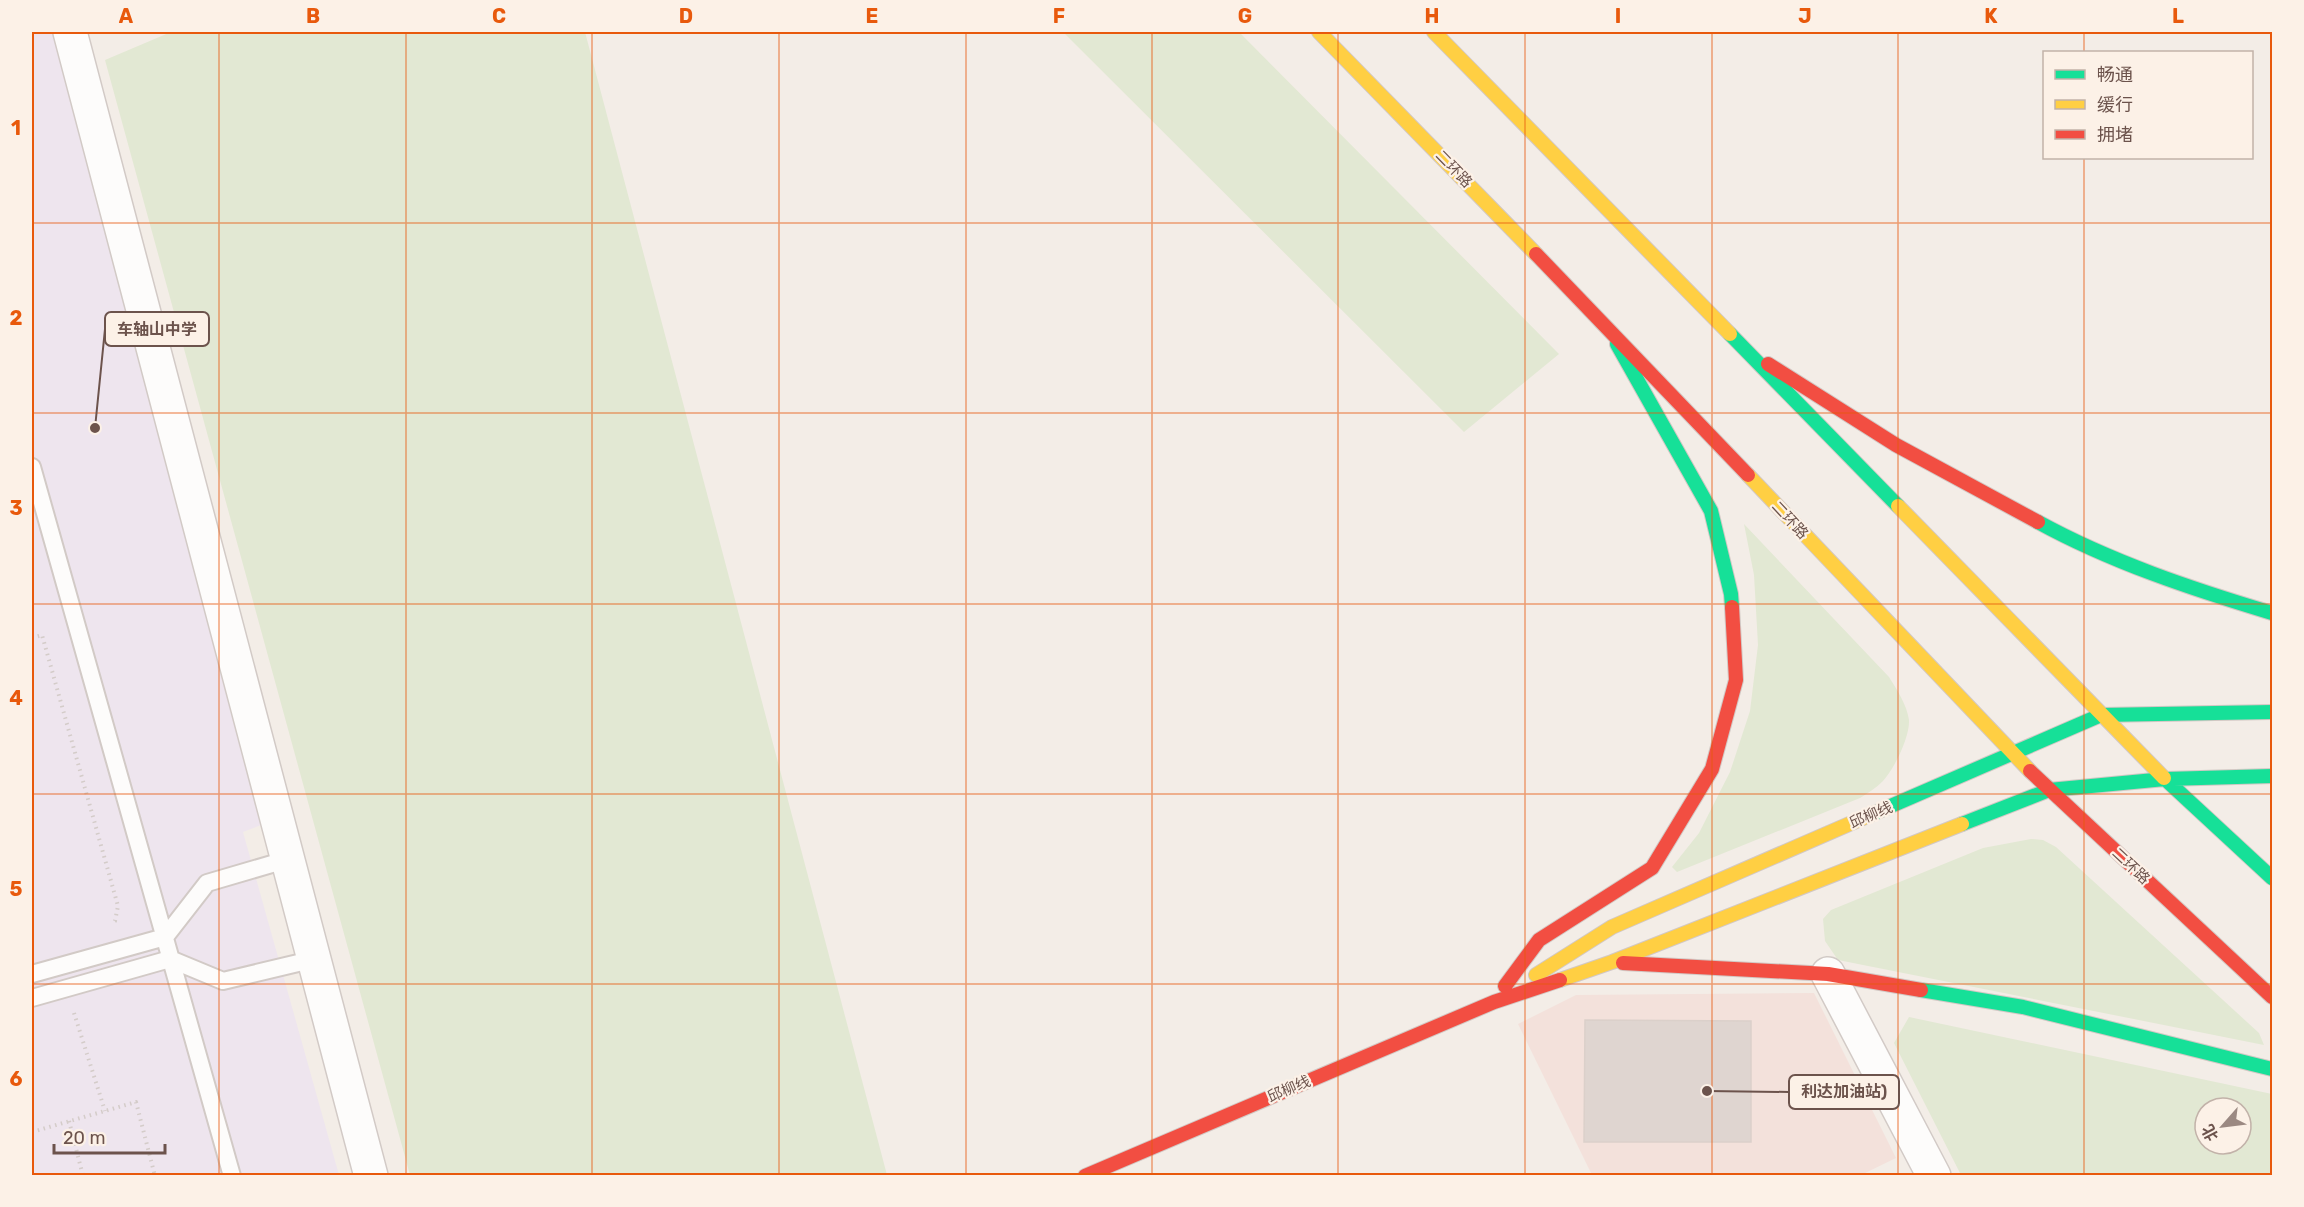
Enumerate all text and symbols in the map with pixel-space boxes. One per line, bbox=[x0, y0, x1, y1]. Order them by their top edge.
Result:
text: A bbox=[119, 4, 134, 28]
text: B bbox=[306, 4, 320, 28]
text: C bbox=[492, 4, 506, 28]
text: D bbox=[679, 4, 693, 28]
text: E bbox=[866, 4, 878, 28]
text: F bbox=[1053, 4, 1065, 28]
text: G bbox=[1238, 4, 1252, 28]
text: H bbox=[1425, 4, 1439, 28]
text: I bbox=[1615, 4, 1621, 28]
text: J bbox=[1798, 4, 1812, 28]
text: K bbox=[1984, 4, 1998, 28]
text: L bbox=[2172, 4, 2184, 28]
legend bbox=[2043, 51, 2253, 159]
text: 畅通 bbox=[2097, 64, 2133, 86]
text: 缓行 bbox=[2097, 94, 2133, 116]
text: 1 bbox=[11, 116, 21, 140]
text: 拥堵 bbox=[2097, 124, 2133, 146]
street label: 二环路 bbox=[1432, 147, 1476, 191]
text: 2 bbox=[10, 306, 23, 330]
callout: 车轴山中学 bbox=[105, 312, 209, 346]
text: 车轴山中学 bbox=[117, 320, 197, 339]
text: 3 bbox=[9, 496, 23, 520]
street label: 二环路 bbox=[1768, 497, 1812, 543]
text: 4 bbox=[9, 686, 23, 710]
street label: 邱柳线 bbox=[1847, 798, 1895, 832]
street label: 二环路 bbox=[2108, 844, 2154, 888]
text: 5 bbox=[10, 877, 23, 901]
text: 6 bbox=[9, 1067, 23, 1091]
street label: 邱柳线 bbox=[1265, 1072, 1313, 1106]
callout: 利达加油站) bbox=[1789, 1075, 1899, 1109]
text: 利达加油站) bbox=[1801, 1082, 1887, 1101]
north arrow bbox=[2193, 1096, 2253, 1156]
scale bar bbox=[54, 1117, 165, 1155]
text: 北 bbox=[2198, 1121, 2222, 1144]
text: 20 m bbox=[63, 1127, 105, 1149]

